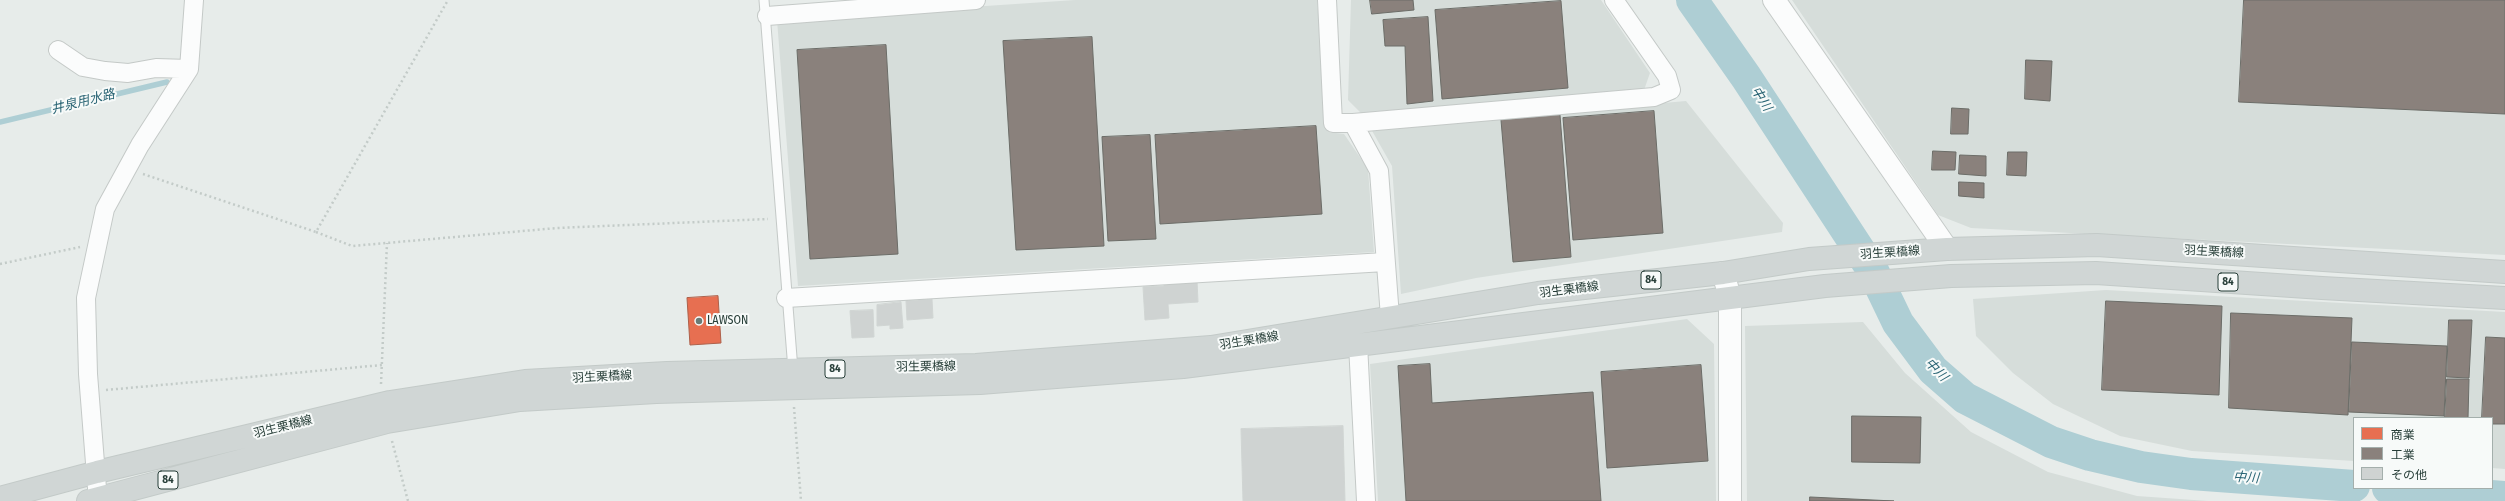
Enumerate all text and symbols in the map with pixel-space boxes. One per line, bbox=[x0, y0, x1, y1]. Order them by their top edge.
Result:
water label: 中川 bbox=[1747, 84, 1775, 114]
water label: 井泉用水路 bbox=[50, 87, 116, 117]
street label: 羽生栗橋線 bbox=[2184, 243, 2244, 261]
street label: 羽生栗橋線 bbox=[1860, 244, 1920, 262]
road number: 84 bbox=[1641, 271, 1661, 289]
road number: 84 bbox=[2218, 273, 2238, 291]
street label: 羽生栗橋線 bbox=[1538, 279, 1600, 301]
place label: LAWSON bbox=[707, 314, 748, 328]
marker: LAWSON bbox=[694, 316, 704, 326]
street label: 羽生栗橋線 bbox=[1218, 329, 1280, 353]
water label: 中川 bbox=[1921, 355, 1951, 385]
street label: 羽生栗橋線 bbox=[896, 359, 956, 375]
road number: 84 bbox=[825, 360, 845, 378]
street label: 羽生栗橋線 bbox=[572, 368, 632, 386]
street label: 羽生栗橋線 bbox=[252, 413, 314, 441]
legend bbox=[2353, 417, 2493, 489]
text: 商業 bbox=[2391, 428, 2415, 442]
text: 工業 bbox=[2391, 448, 2415, 462]
text: その他 bbox=[2391, 468, 2427, 482]
water label: 中川 bbox=[2232, 469, 2260, 487]
road number: 84 bbox=[158, 471, 178, 489]

